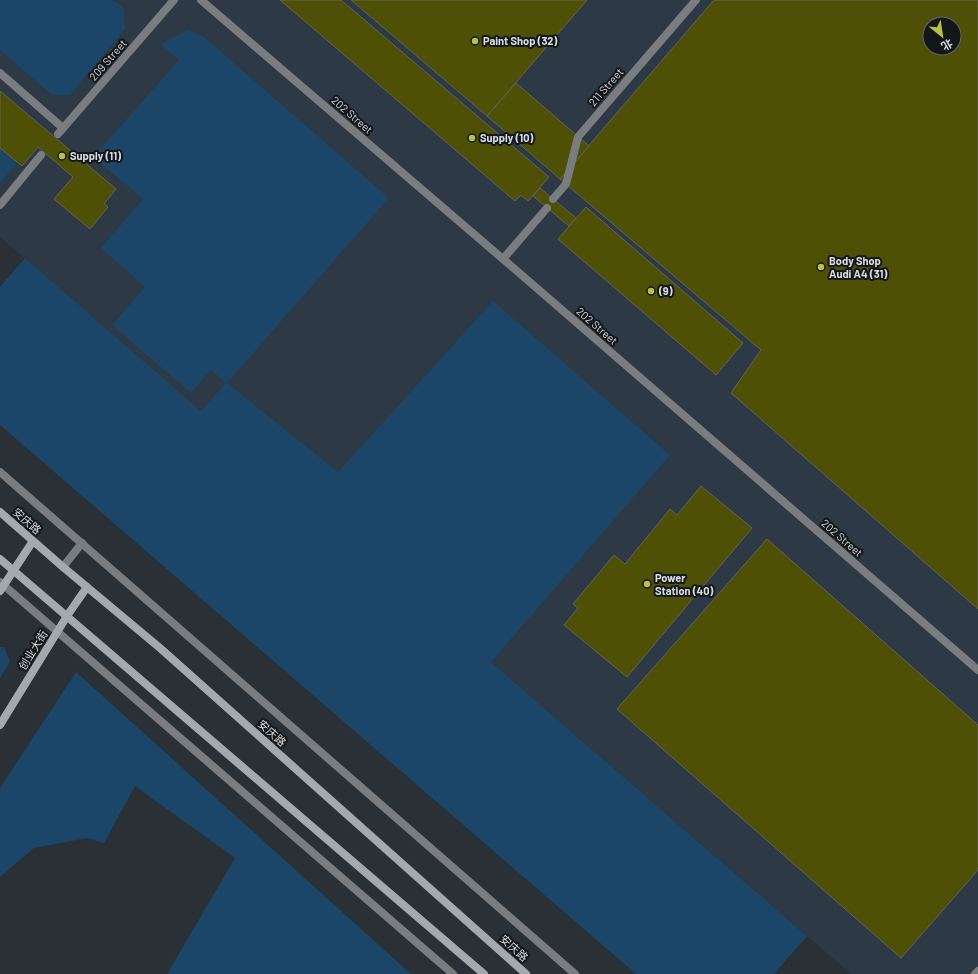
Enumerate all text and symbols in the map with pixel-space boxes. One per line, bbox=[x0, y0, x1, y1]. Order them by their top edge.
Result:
north arrow bbox=[922, 16, 962, 56]
place label: Paint Shop (32) bbox=[483, 34, 558, 47]
marker: Paint Shop (32) bbox=[470, 36, 480, 46]
street label: 209 Street bbox=[86, 37, 129, 83]
text: 北 bbox=[939, 37, 955, 53]
street label: 211 Street bbox=[586, 65, 626, 108]
street label: 202 Street bbox=[329, 93, 376, 136]
place label: Supply (10) bbox=[480, 131, 533, 144]
marker: Supply (10) bbox=[467, 133, 477, 143]
place label: Supply (11) bbox=[70, 149, 121, 162]
marker: Supply (11) bbox=[57, 151, 67, 161]
place label: Body Shop Audi A4 (31) bbox=[829, 254, 887, 280]
marker: Body Shop Audi A4 (31) bbox=[816, 262, 826, 272]
place label: (9) bbox=[658, 284, 673, 297]
marker: (9) bbox=[646, 286, 656, 296]
street label: 202 Street bbox=[574, 304, 621, 347]
street label: 安庆路 bbox=[11, 505, 44, 536]
street label: 202 Street bbox=[819, 516, 866, 559]
place label: Power Station (40) bbox=[655, 571, 713, 597]
marker: Power Station (40) bbox=[642, 579, 652, 589]
street label: 创业大街 bbox=[15, 628, 50, 672]
street label: 安庆路 bbox=[256, 717, 289, 748]
street label: 安庆路 bbox=[498, 932, 531, 963]

